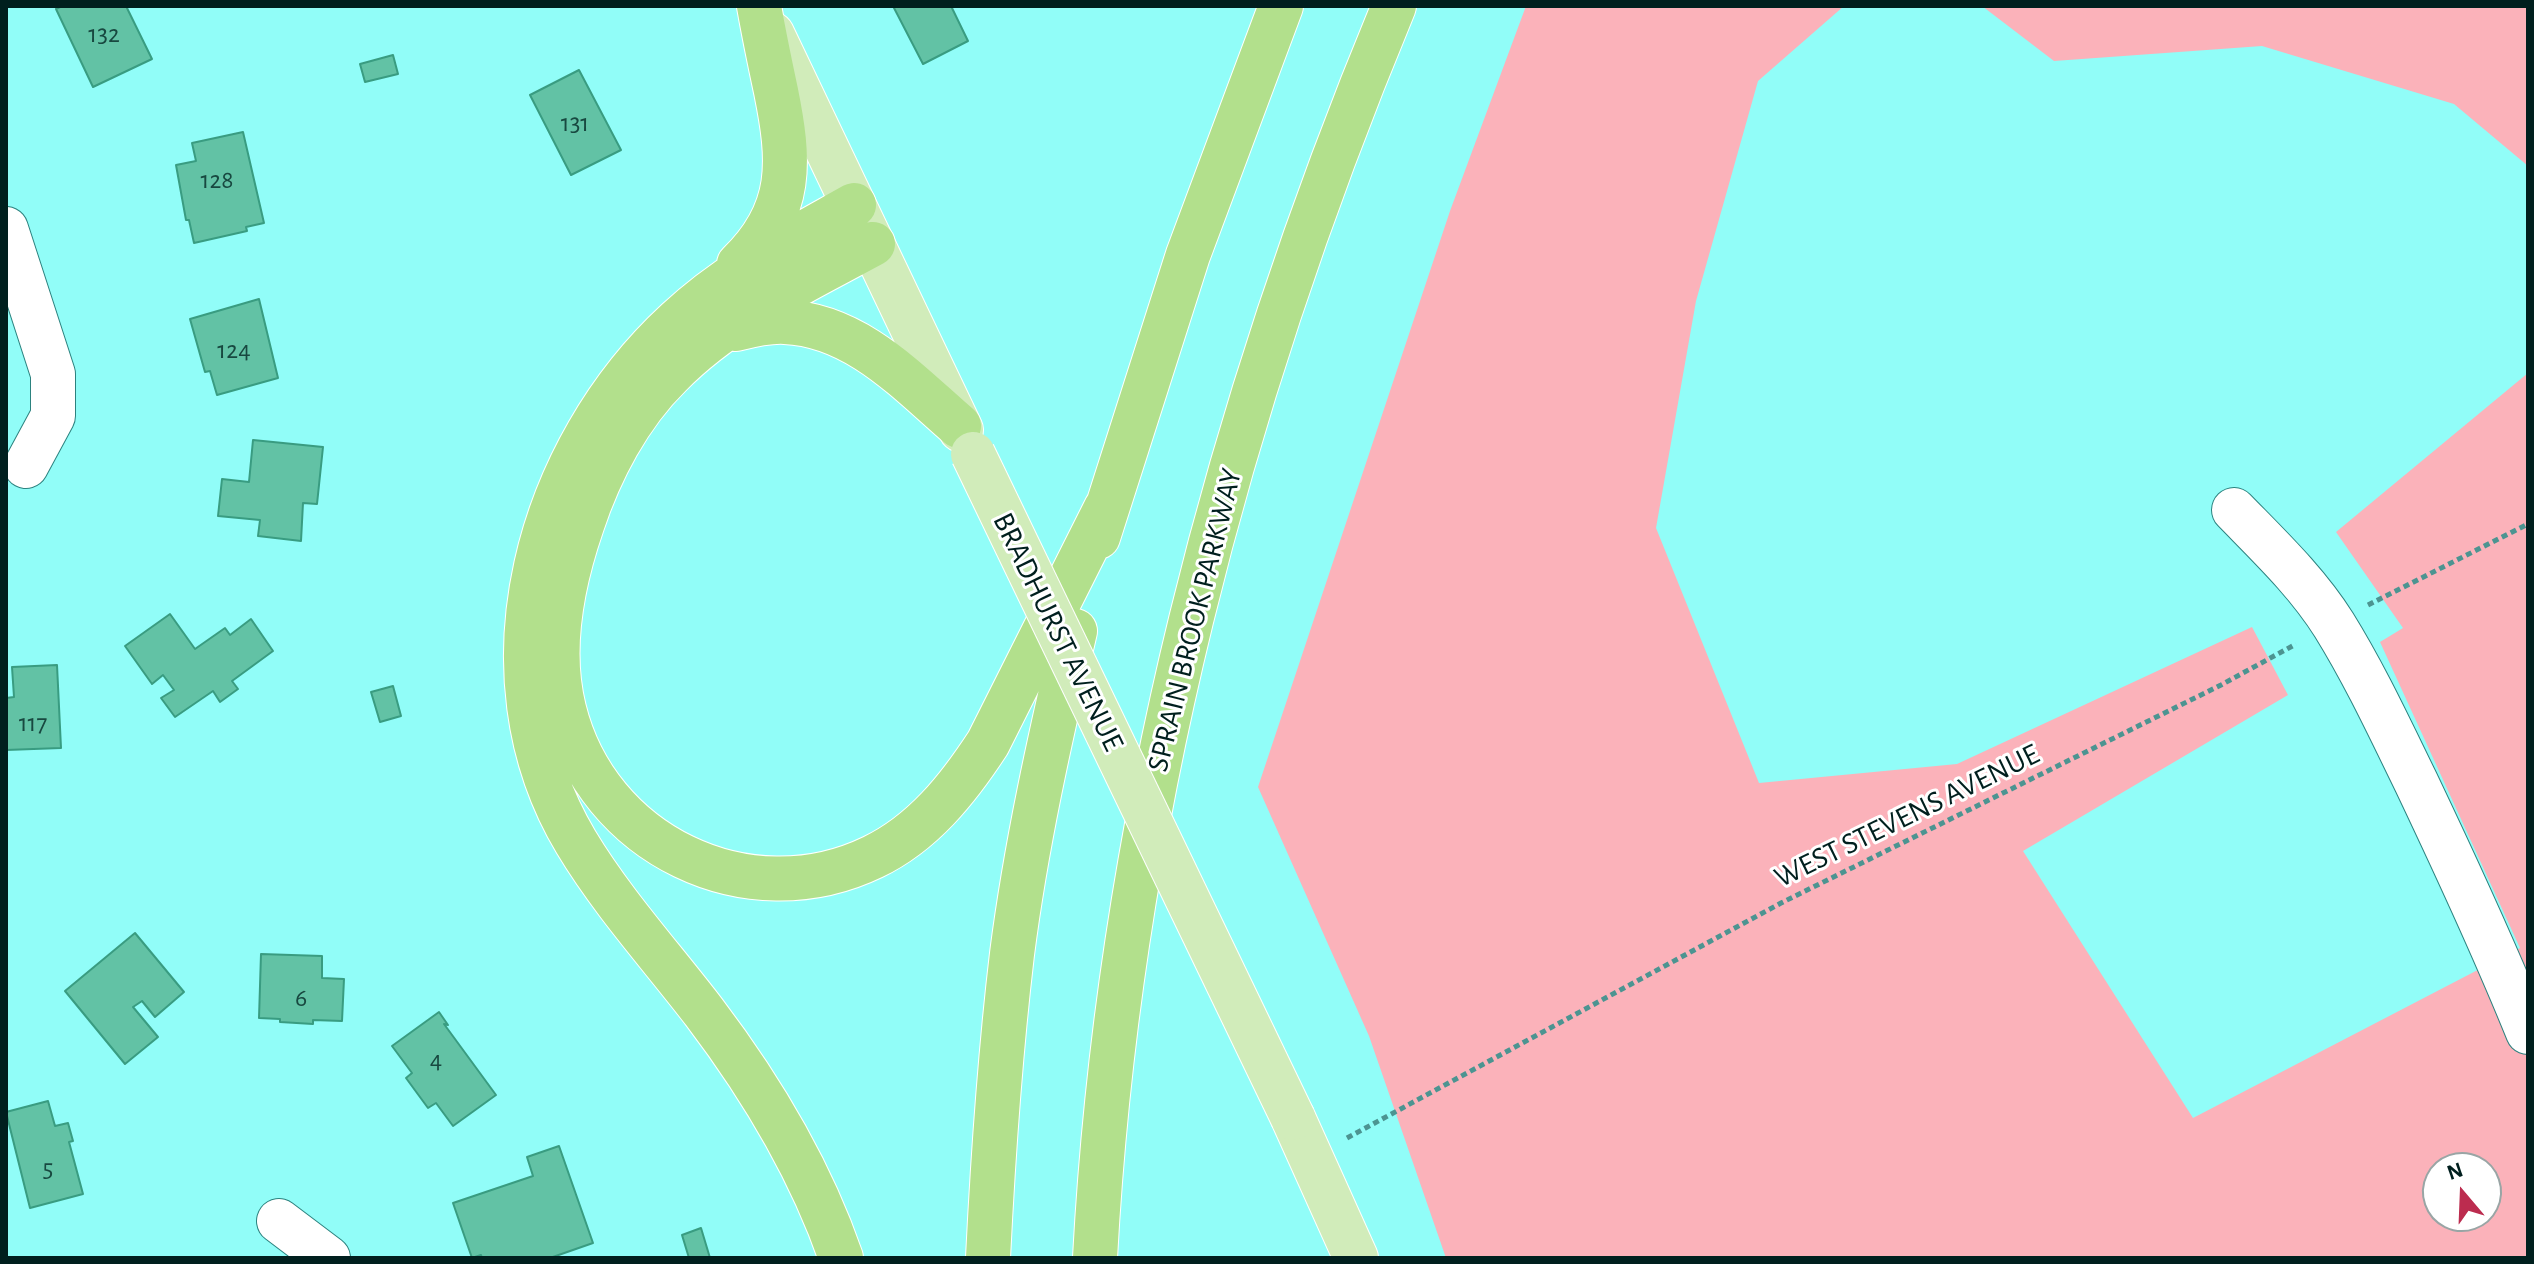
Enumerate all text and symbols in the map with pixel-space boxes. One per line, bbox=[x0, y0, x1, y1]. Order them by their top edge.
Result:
house number: 132 bbox=[88, 18, 120, 50]
house number: 131 bbox=[561, 107, 589, 139]
house number: 128 bbox=[200, 164, 234, 196]
house number: 124 bbox=[217, 334, 251, 366]
street label: SPRAIN BROOK PARKWAY bbox=[1140, 465, 1250, 775]
street label: BRADHURST AVENUE bbox=[985, 507, 1131, 757]
house number: 117 bbox=[19, 707, 47, 739]
street label: WEST STEVENS AVENUE bbox=[1769, 736, 2045, 896]
house number: 6 bbox=[295, 982, 307, 1014]
house number: 4 bbox=[430, 1044, 442, 1076]
house number: 5 bbox=[43, 1152, 53, 1184]
north arrow bbox=[2422, 1152, 2502, 1232]
text: N bbox=[2444, 1158, 2466, 1184]

